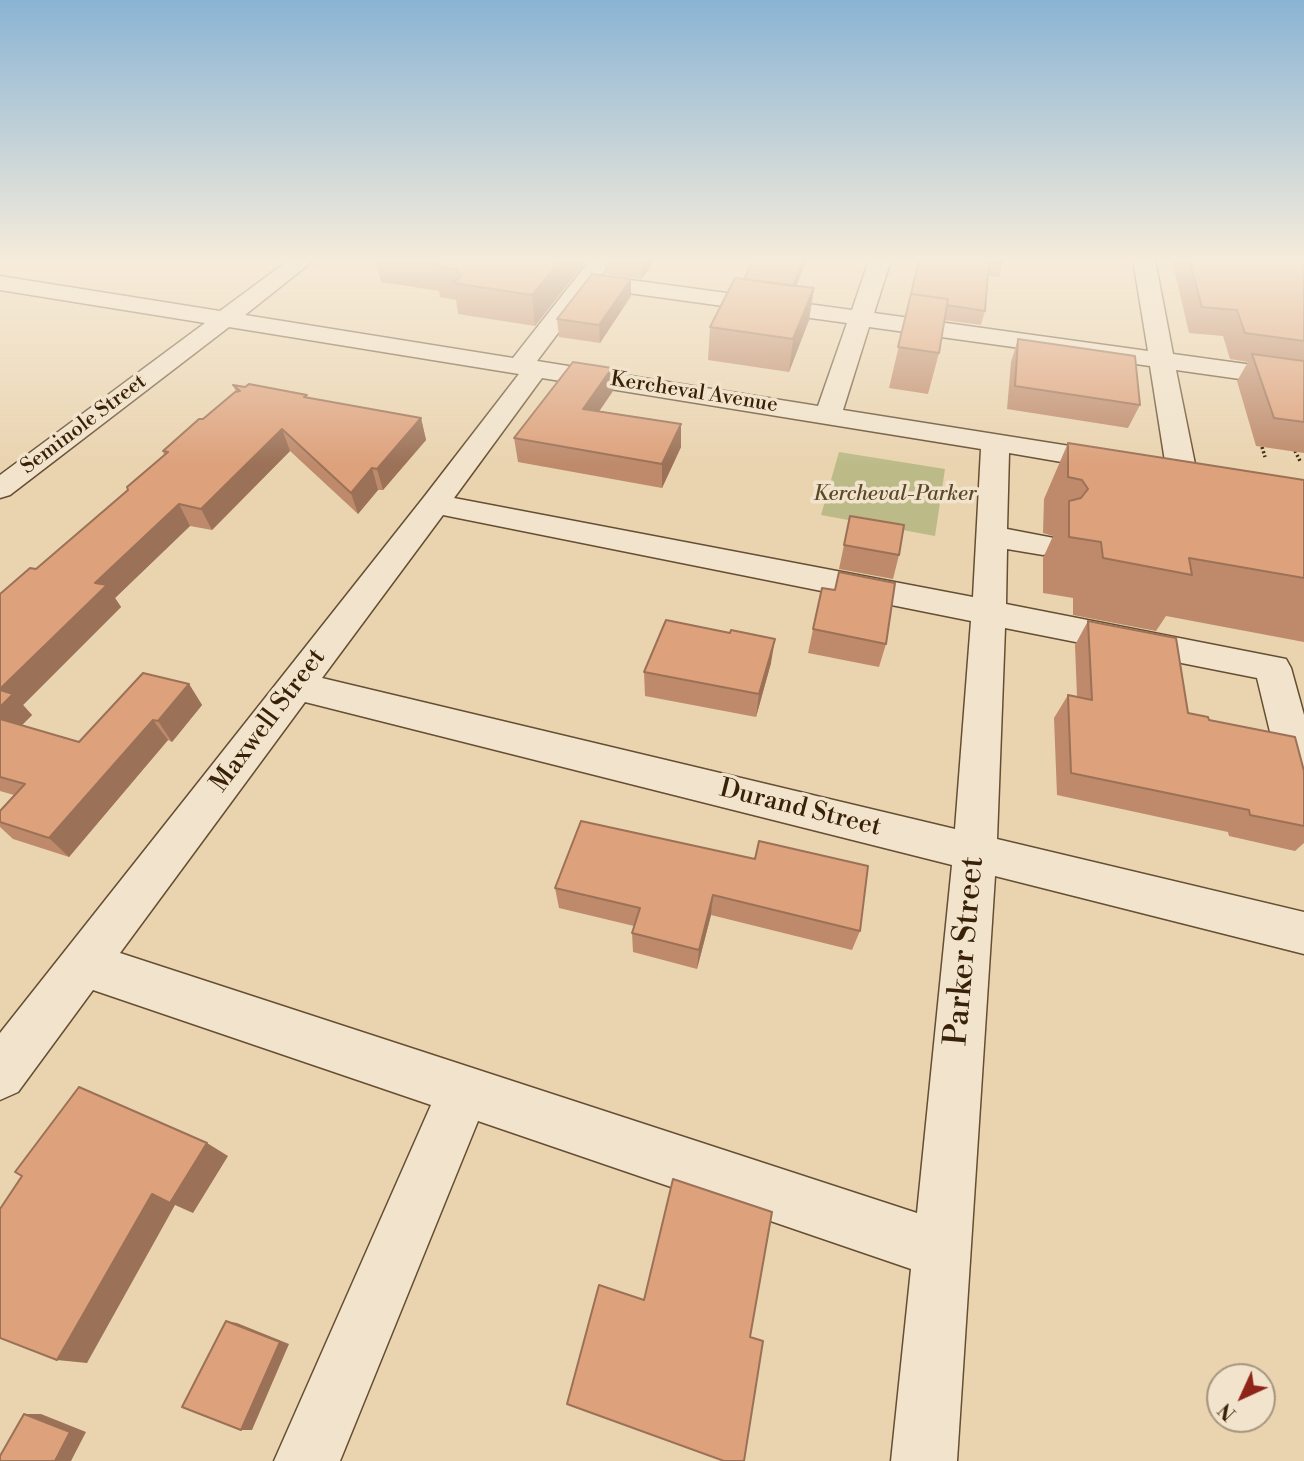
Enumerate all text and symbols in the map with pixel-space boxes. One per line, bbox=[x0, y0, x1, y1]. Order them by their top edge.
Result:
street label: Kercheval Avenue bbox=[609, 367, 779, 419]
street label: Seminole Street bbox=[16, 370, 152, 480]
park label: Kercheval-Parker bbox=[813, 482, 977, 508]
street label: Maxwell Street bbox=[205, 643, 333, 799]
street label: Durand Street bbox=[716, 774, 884, 844]
street label: Parker Street bbox=[939, 855, 993, 1047]
north arrow bbox=[1206, 1363, 1276, 1433]
text: N bbox=[1214, 1398, 1241, 1425]

